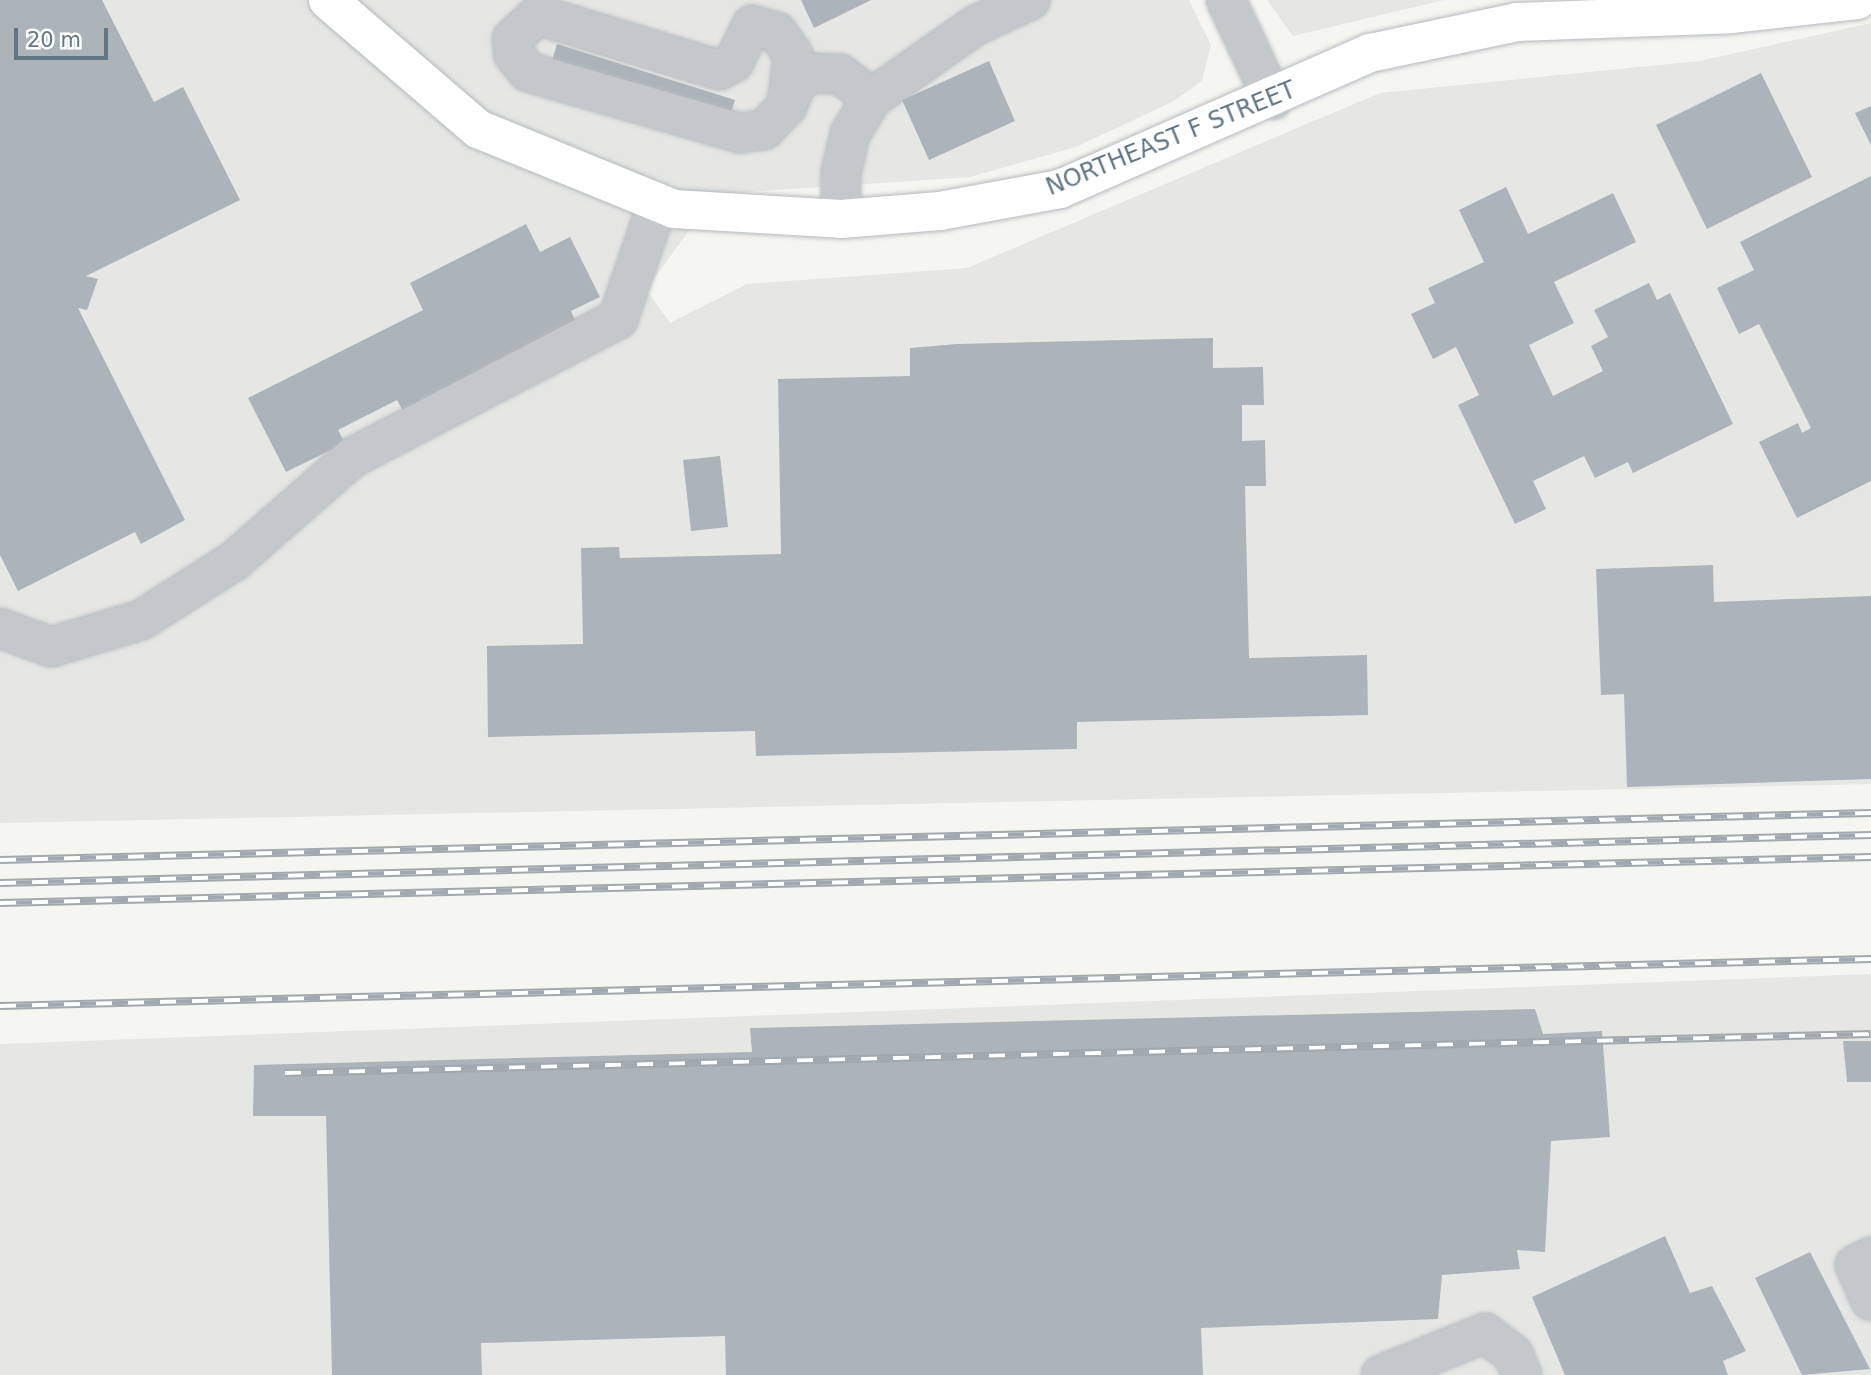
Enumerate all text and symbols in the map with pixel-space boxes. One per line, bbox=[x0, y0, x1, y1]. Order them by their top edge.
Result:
scale bar bbox=[18, 14, 112, 58]
text: 20 m bbox=[27, 28, 81, 52]
street label: NORTHEAST F STREET bbox=[1042, 76, 1300, 202]

